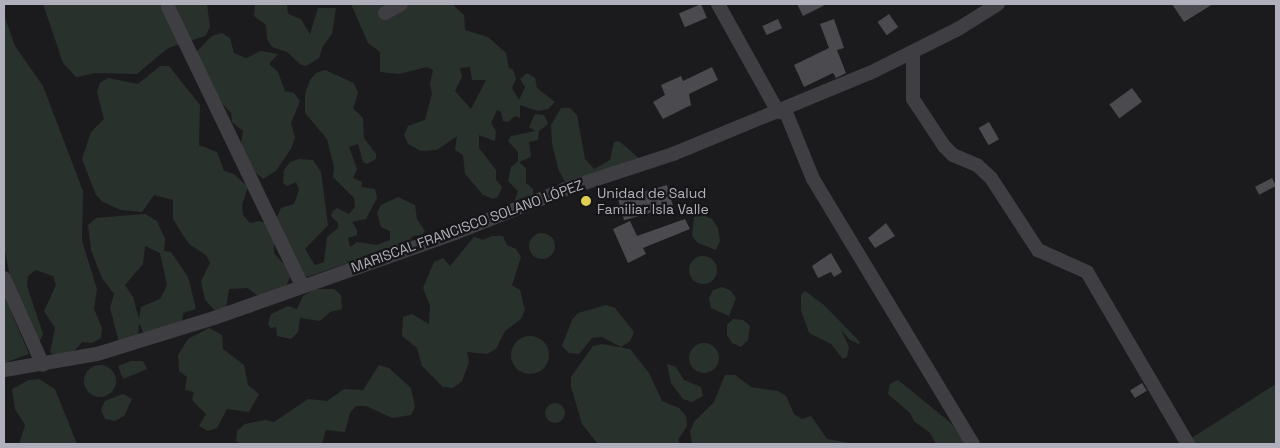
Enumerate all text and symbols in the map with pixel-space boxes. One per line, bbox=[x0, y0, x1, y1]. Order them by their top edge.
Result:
street label: MARISCAL FRANCISCO SOLANO LÓPEZ bbox=[349, 176, 585, 276]
place label: Unidad de Salud Familiar Isla Valle bbox=[597, 185, 709, 218]
marker: Unidad de Salud Familiar Isla Valle bbox=[579, 194, 593, 208]

